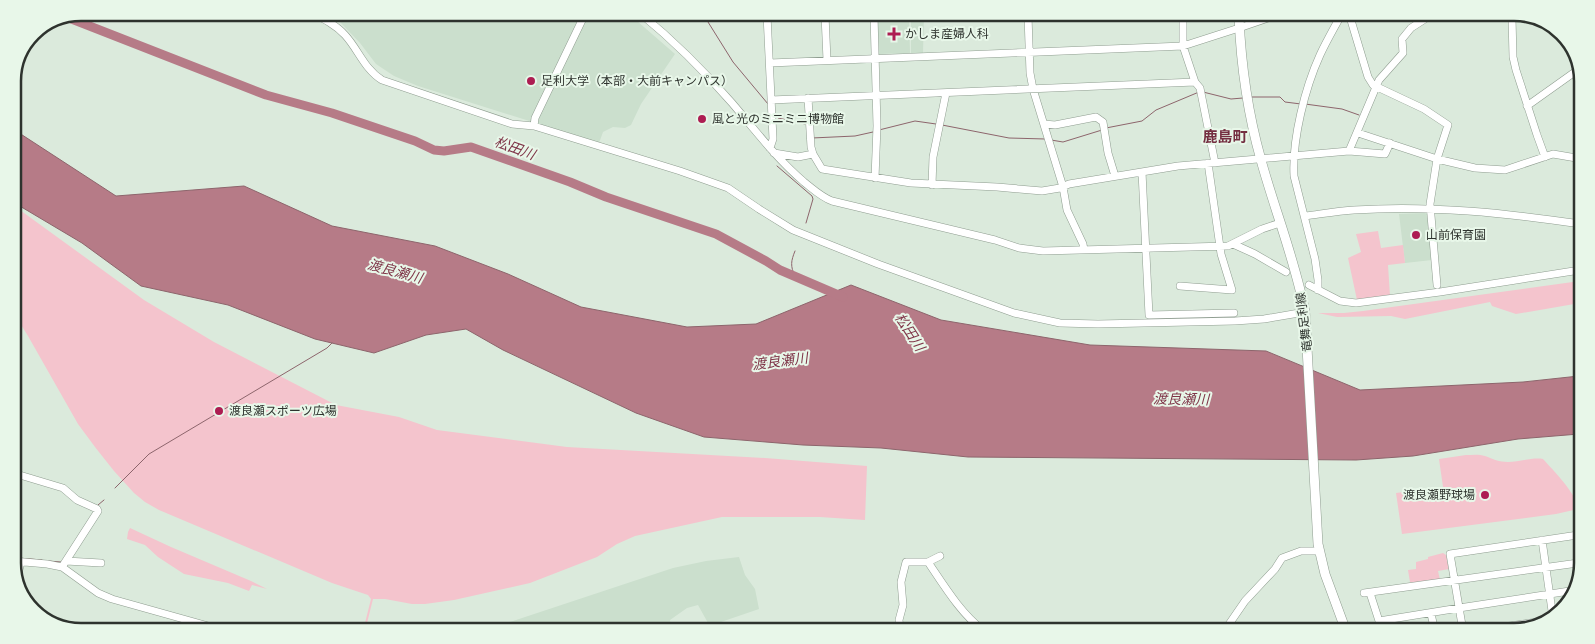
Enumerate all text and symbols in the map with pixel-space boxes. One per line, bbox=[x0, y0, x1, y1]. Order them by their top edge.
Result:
place label: かしま産婦人科 bbox=[905, 26, 989, 41]
marker: かしま産婦人科 bbox=[887, 27, 901, 41]
place label: 足利大学（本部・大前キャンパス） bbox=[541, 73, 733, 88]
marker: 足利大学（本部・大前キャンパス） bbox=[525, 75, 537, 87]
place label: 風と光のミニミニ博物館 bbox=[712, 111, 844, 126]
marker: 風と光のミニミニ博物館 bbox=[696, 113, 708, 125]
district label: 鹿島町 bbox=[1202, 127, 1248, 145]
water label: 松田川 bbox=[493, 132, 540, 163]
place label: 山前保育園 bbox=[1426, 227, 1486, 242]
marker: 山前保育園 bbox=[1410, 229, 1422, 241]
water label: 渡良瀬川 bbox=[366, 255, 426, 286]
street label: 竜舞足利線 bbox=[1292, 291, 1315, 353]
water label: 松田川 bbox=[892, 309, 930, 356]
water label: 渡良瀬川 bbox=[751, 348, 811, 372]
water label: 渡良瀬川 bbox=[1153, 390, 1211, 408]
place label: 渡良瀬スポーツ広場 bbox=[229, 403, 337, 418]
marker: 渡良瀬スポーツ広場 bbox=[213, 405, 225, 417]
place label: 渡良瀬野球場 bbox=[1403, 487, 1475, 502]
marker: 渡良瀬野球場 bbox=[1479, 489, 1491, 501]

